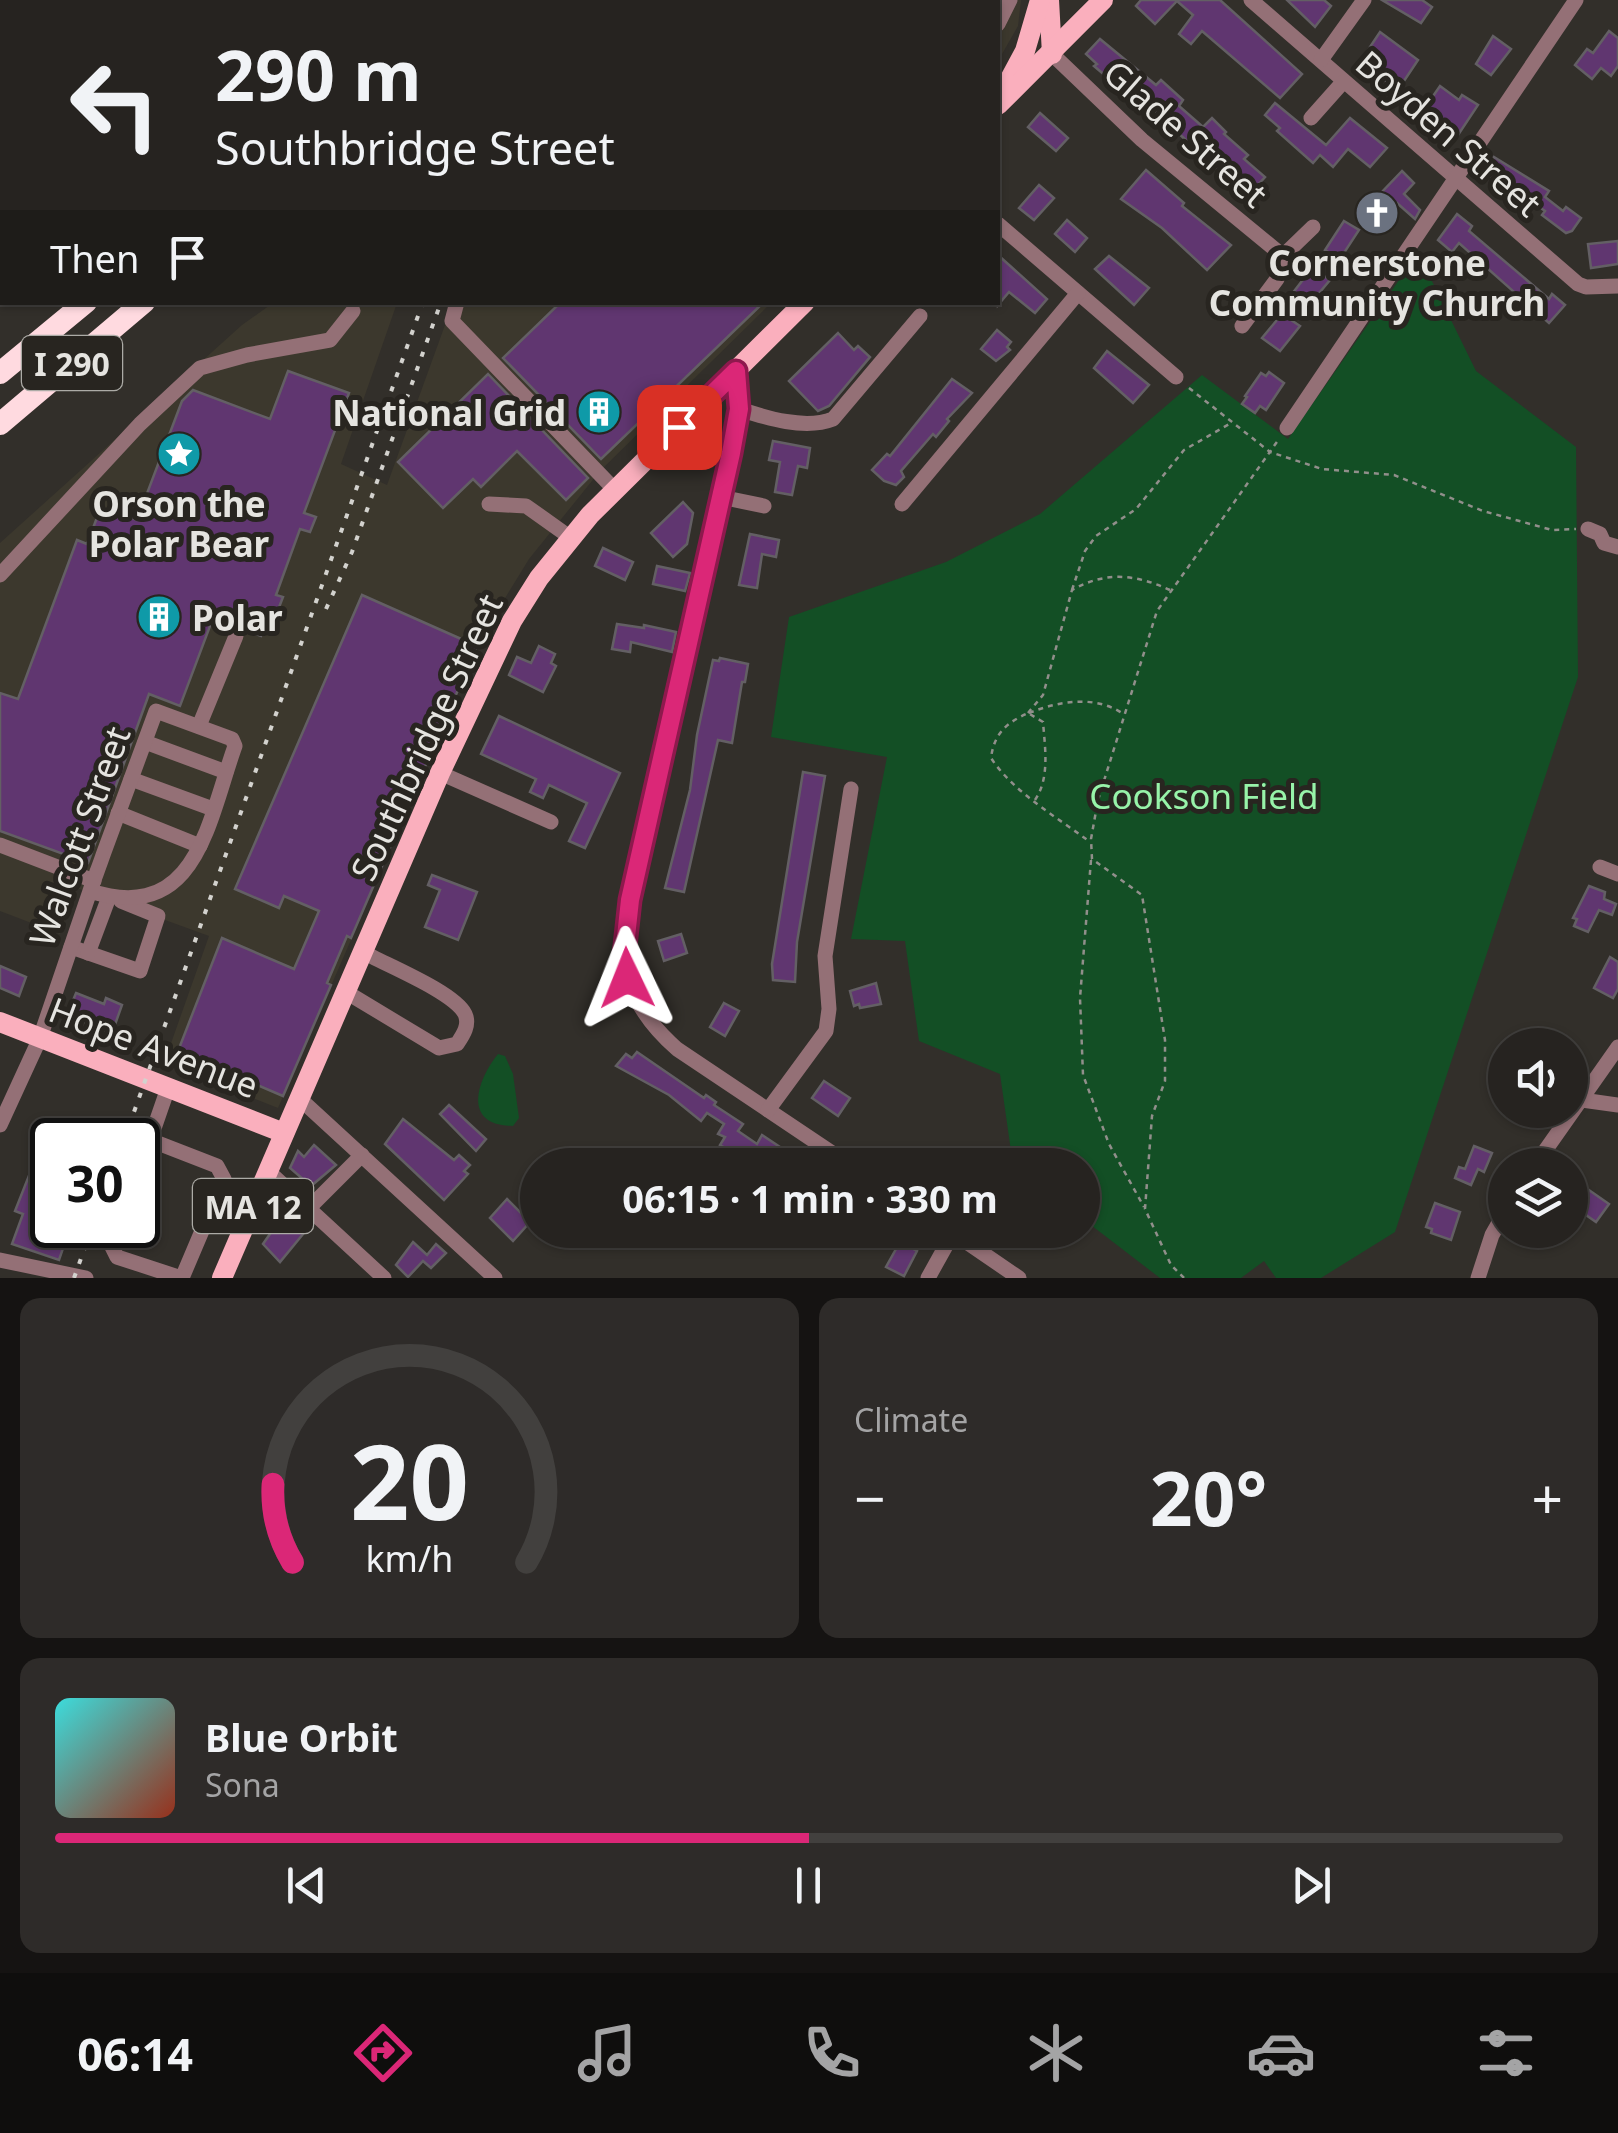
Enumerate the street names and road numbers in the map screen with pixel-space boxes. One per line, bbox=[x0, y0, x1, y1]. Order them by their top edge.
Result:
street label: Boyden Street bbox=[1346, 40, 1552, 226]
street label: Glade Street bbox=[1094, 49, 1278, 217]
road number: I 290 bbox=[22, 336, 122, 390]
street label: Southbridge Street bbox=[339, 586, 513, 888]
street label: Walcott Street bbox=[17, 720, 141, 952]
street label: Hope Avenue bbox=[43, 986, 265, 1108]
road number: MA 12 bbox=[193, 1179, 313, 1233]

